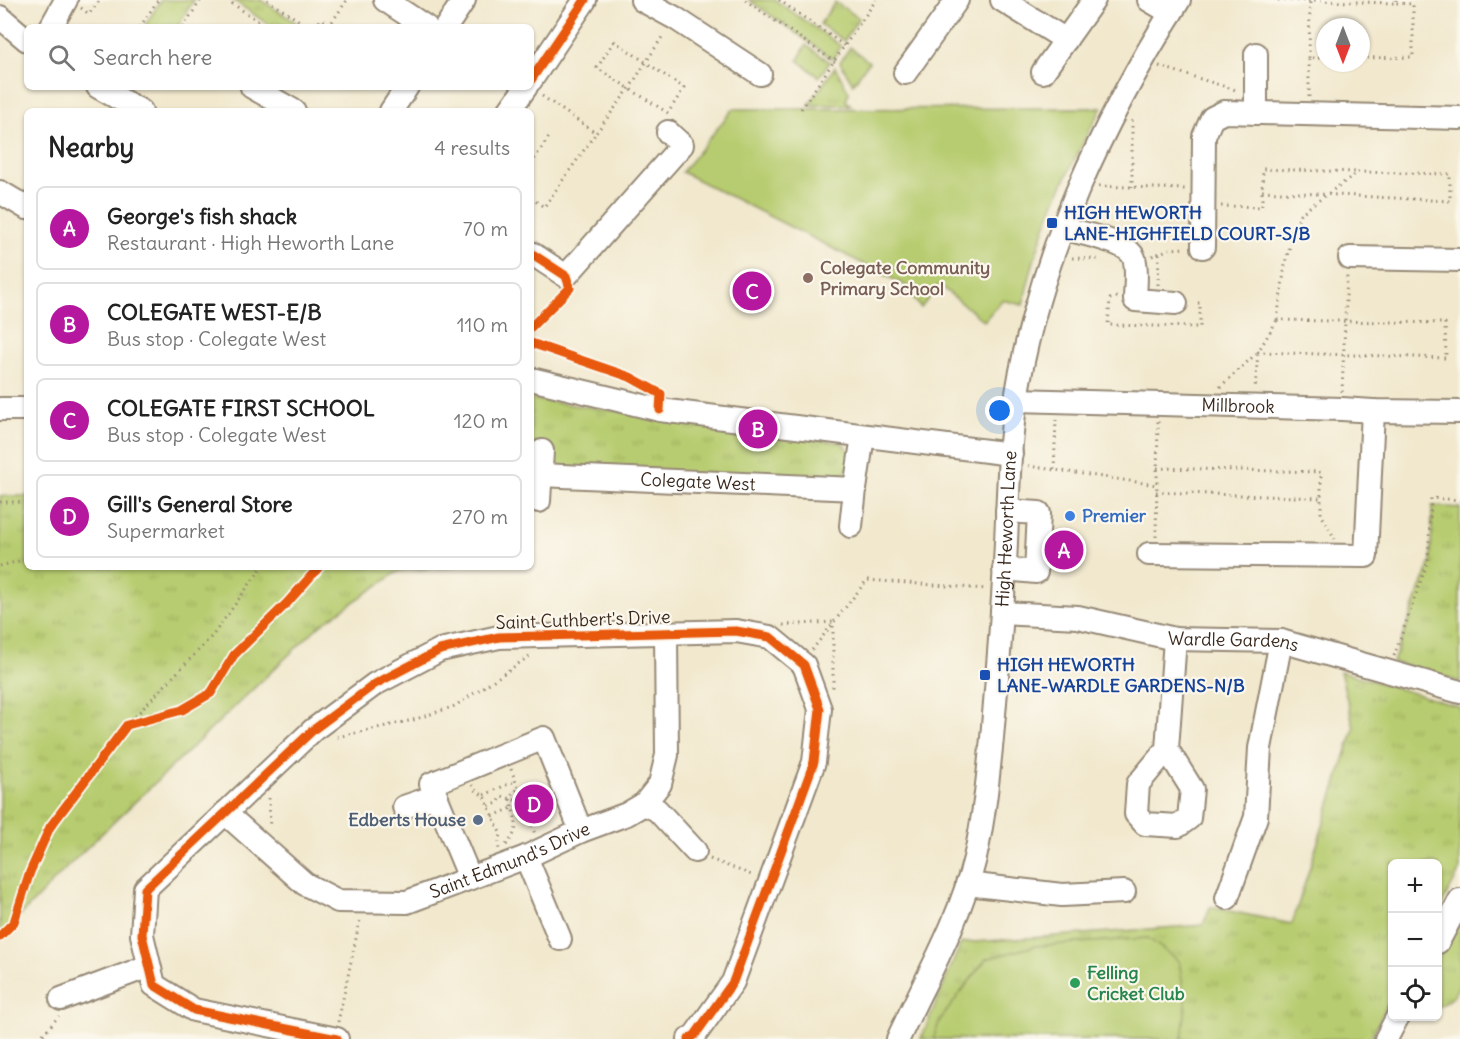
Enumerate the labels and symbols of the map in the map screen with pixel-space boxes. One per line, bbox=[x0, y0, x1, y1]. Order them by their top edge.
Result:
north arrow bbox=[1316, 18, 1370, 72]
place label: HIGH HEWORTH LANE-HIGHFIELD COURT-S/B bbox=[1064, 201, 1310, 245]
marker: HIGH HEWORTH LANE-HIGHFIELD COURT-S/B bbox=[1045, 216, 1059, 230]
place label: Colegate Community Primary School bbox=[820, 256, 990, 300]
pin: C bbox=[732, 268, 771, 314]
marker: Colegate Community Primary School bbox=[801, 271, 815, 285]
street label: Millbrook bbox=[1201, 393, 1275, 418]
your location bbox=[985, 396, 1014, 425]
pin: B bbox=[738, 406, 777, 452]
street label: High Heworth Lane bbox=[990, 450, 1021, 608]
street label: Colegate West bbox=[640, 467, 756, 496]
place label: Premier bbox=[1082, 504, 1147, 527]
marker: Premier bbox=[1063, 509, 1077, 523]
pin: A bbox=[1044, 528, 1084, 572]
street label: Saint Cuthbert's Drive bbox=[495, 605, 671, 634]
street label: Wardle Gardens bbox=[1168, 627, 1302, 657]
place label: HIGH HEWORTH LANE-WARDLE GARDENS-N/B bbox=[997, 653, 1245, 697]
marker: HIGH HEWORTH LANE-WARDLE GARDENS-N/B bbox=[978, 668, 992, 682]
pin: D bbox=[514, 782, 554, 826]
place label: Edberts House bbox=[348, 808, 466, 831]
marker: Edberts House bbox=[471, 813, 485, 827]
street label: Saint Edmund's Drive bbox=[426, 817, 593, 903]
place label: Felling Cricket Club bbox=[1087, 961, 1185, 1005]
marker: Felling Cricket Club bbox=[1068, 976, 1082, 990]

